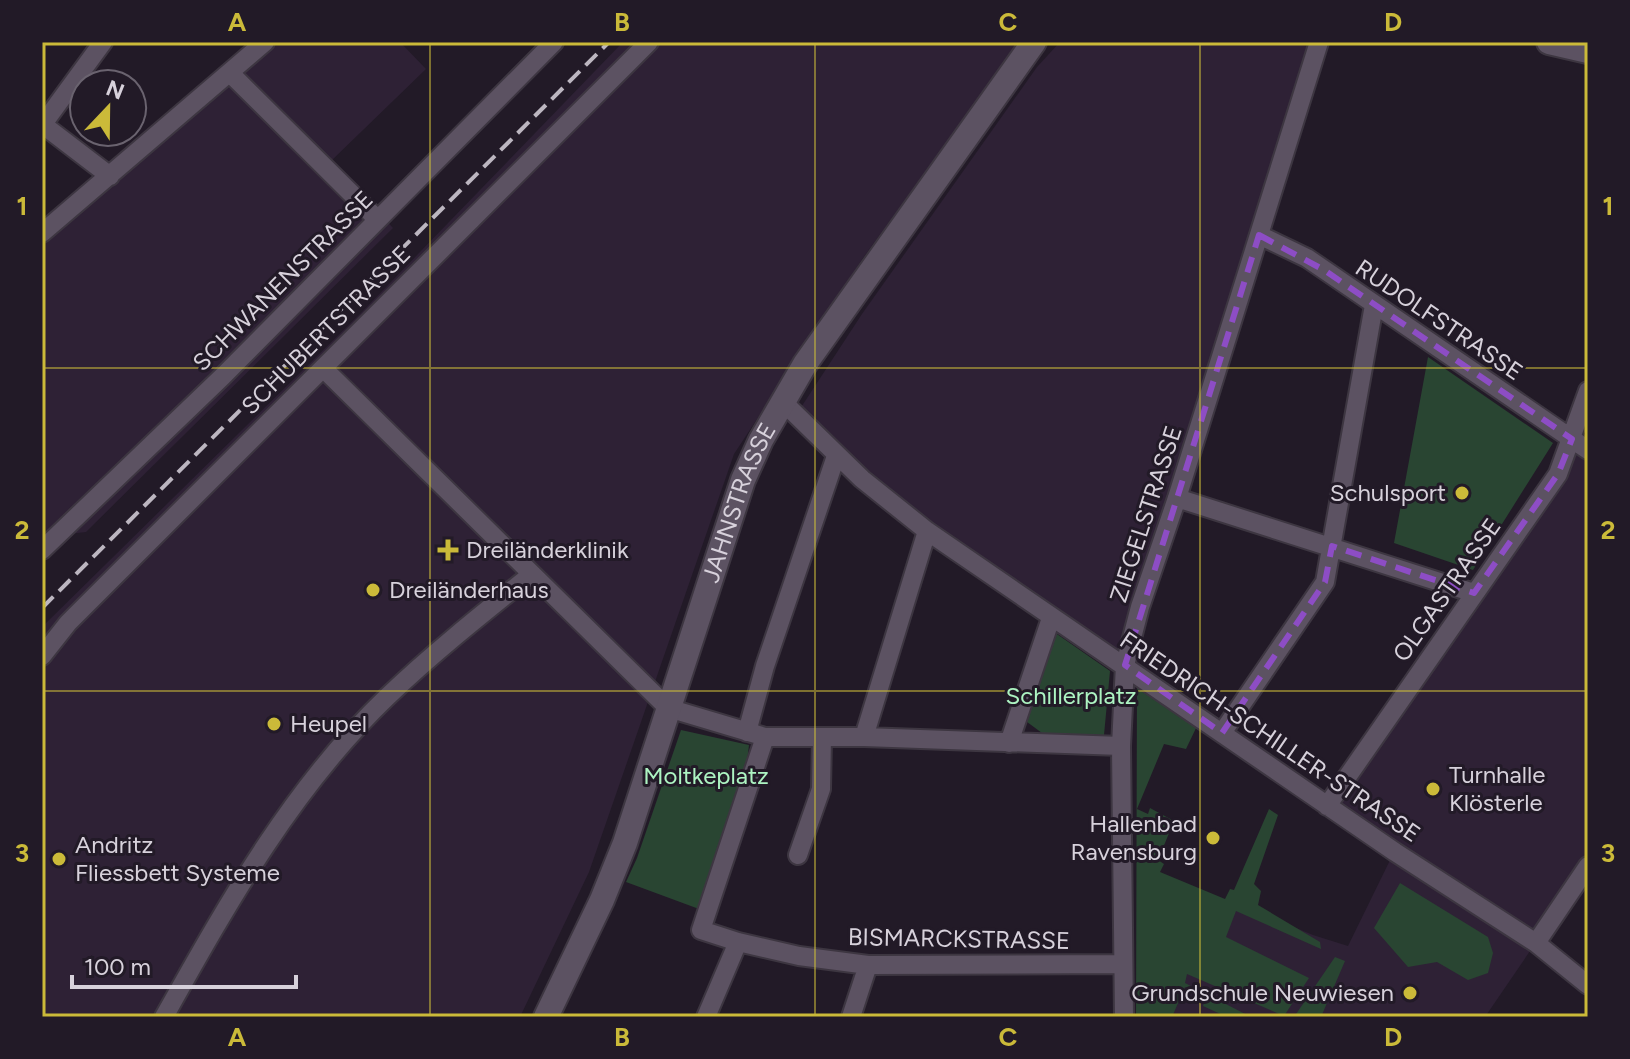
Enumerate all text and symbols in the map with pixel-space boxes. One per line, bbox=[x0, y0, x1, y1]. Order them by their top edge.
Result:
text: A bbox=[228, 6, 247, 38]
text: B bbox=[614, 6, 630, 38]
text: C bbox=[999, 6, 1018, 38]
text: D bbox=[1384, 6, 1402, 38]
north arrow bbox=[68, 68, 148, 148]
text: N bbox=[102, 74, 128, 106]
street label: SCHWANENSTRASSE bbox=[187, 185, 379, 377]
text: 1 bbox=[17, 190, 27, 222]
text: 1 bbox=[1603, 190, 1613, 222]
street label: SCHUBERTSTRASSE bbox=[235, 239, 416, 420]
street label: RUDOLFSTRASSE bbox=[1350, 253, 1528, 386]
street label: JAHNSTRASSE bbox=[696, 417, 782, 586]
street label: ZIEGELSTRASSE bbox=[1103, 422, 1188, 606]
place label: Schulsport bbox=[1330, 478, 1446, 507]
marker: Schulsport bbox=[1453, 484, 1471, 502]
street label: OLGASTRASSE bbox=[1386, 512, 1507, 667]
text: 2 bbox=[14, 514, 30, 546]
text: 2 bbox=[1600, 514, 1616, 546]
place label: Dreiländerklinik bbox=[466, 535, 629, 564]
marker: Dreiländerklinik bbox=[437, 539, 459, 561]
place label: Dreiländerhaus bbox=[389, 575, 549, 604]
marker: Dreiländerhaus bbox=[364, 581, 382, 599]
street label: FRIEDRICH-SCHILLER-STRASSE bbox=[1115, 625, 1426, 848]
park label: Schillerplatz bbox=[1005, 681, 1137, 710]
place label: Heupel bbox=[290, 709, 367, 738]
marker: Heupel bbox=[265, 715, 283, 733]
place label: Turnhalle Klösterle bbox=[1449, 760, 1545, 817]
park label: Moltkeplatz bbox=[643, 761, 769, 790]
marker: Turnhalle Klösterle bbox=[1424, 780, 1442, 798]
place label: Hallenbad Ravensburg bbox=[1070, 809, 1197, 866]
marker: Hallenbad Ravensburg bbox=[1204, 829, 1222, 847]
place label: Andritz Fliessbett Systeme bbox=[75, 830, 280, 887]
text: 3 bbox=[15, 837, 29, 869]
text: 3 bbox=[1601, 837, 1615, 869]
marker: Andritz Fliessbett Systeme bbox=[50, 850, 68, 868]
street label: BISMARCKSTRASSE bbox=[848, 922, 1070, 955]
scale bar bbox=[72, 939, 296, 989]
text: 100 m bbox=[84, 952, 151, 981]
place label: Grundschule Neuwiesen bbox=[1131, 978, 1394, 1007]
marker: Grundschule Neuwiesen bbox=[1401, 984, 1419, 1002]
text: A bbox=[228, 1021, 247, 1053]
text: B bbox=[614, 1021, 630, 1053]
text: C bbox=[999, 1021, 1018, 1053]
text: D bbox=[1384, 1021, 1402, 1053]

